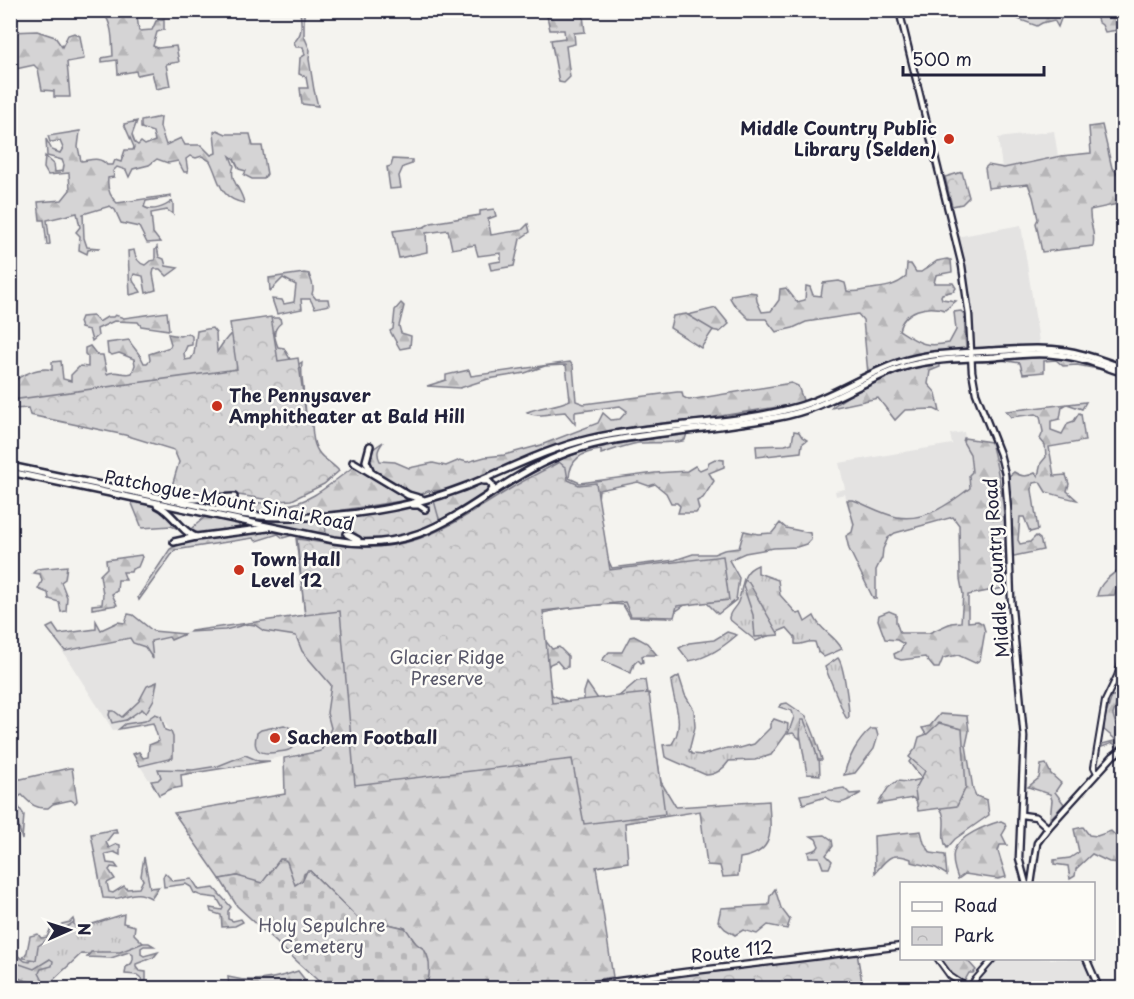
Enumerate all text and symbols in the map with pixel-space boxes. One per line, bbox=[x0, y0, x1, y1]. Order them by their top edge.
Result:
scale bar bbox=[903, 39, 1044, 77]
text: 500 m bbox=[912, 45, 972, 72]
place label: Middle Country Public Library (Selden) bbox=[740, 114, 937, 162]
marker: Middle Country Public Library (Selden) bbox=[942, 132, 956, 146]
place label: The Pennysaver Amphitheater at Bald Hill bbox=[229, 381, 465, 429]
marker: The Pennysaver Amphitheater at Bald Hill bbox=[210, 399, 224, 413]
street label: Patchogue-Mount Sinai Road bbox=[102, 462, 356, 537]
street label: Middle Country Road bbox=[976, 477, 1015, 659]
place label: Town Hall Level 12 bbox=[251, 545, 340, 593]
marker: Town Hall Level 12 bbox=[232, 563, 246, 577]
park label: Glacier Ridge Preserve bbox=[389, 643, 505, 691]
place label: Sachem Football bbox=[287, 723, 437, 750]
marker: Sachem Football bbox=[268, 731, 282, 745]
legend bbox=[900, 882, 1095, 960]
text: Road bbox=[954, 891, 998, 918]
north arrow bbox=[39, 900, 99, 960]
park label: Holy Sepulchre Cemetery bbox=[258, 911, 386, 959]
text: Park bbox=[954, 921, 994, 948]
text: N bbox=[73, 922, 97, 936]
street label: Route 112 bbox=[689, 932, 775, 969]

